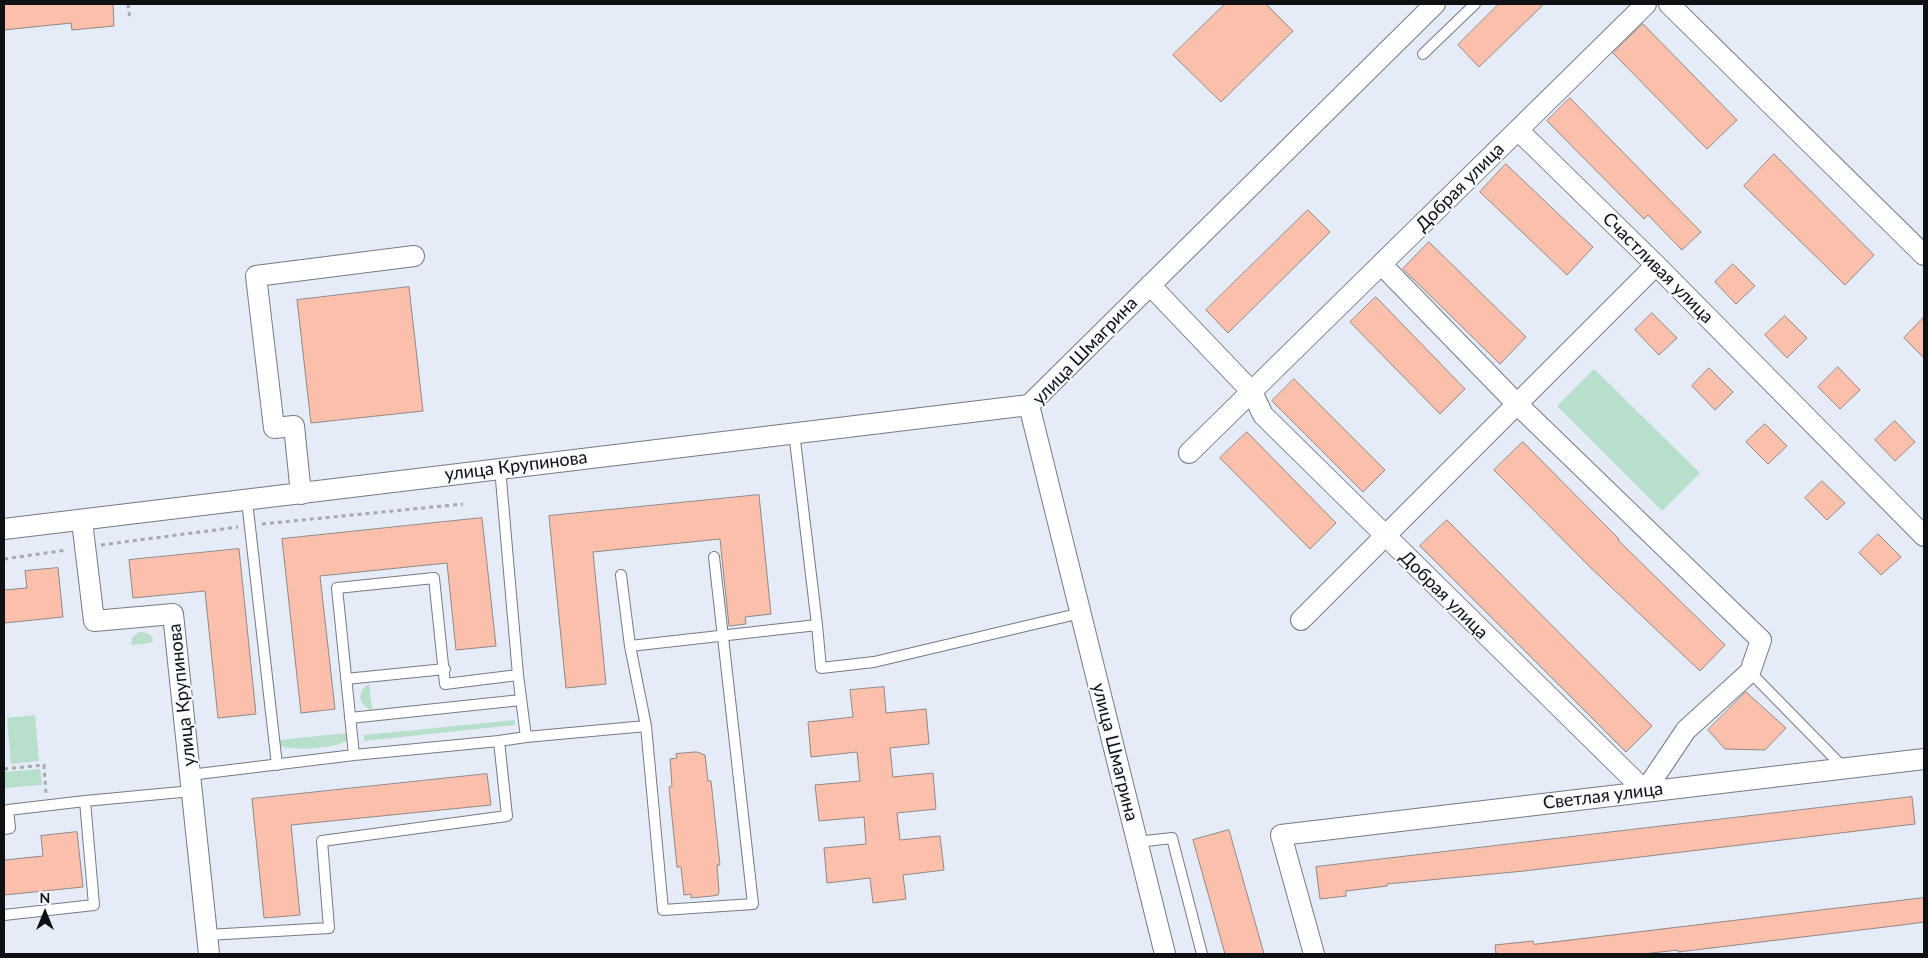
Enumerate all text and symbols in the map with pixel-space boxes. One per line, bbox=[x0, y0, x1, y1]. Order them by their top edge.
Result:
street label: Добрая улица bbox=[1411, 138, 1509, 236]
street label: Счастливая улица bbox=[1598, 208, 1718, 328]
street label: улица Шмагрина bbox=[1028, 293, 1142, 409]
street label: улица Крупинова bbox=[443, 447, 589, 485]
street label: Добрая улица bbox=[1395, 546, 1493, 644]
street label: улица Крупинова bbox=[164, 622, 200, 768]
street label: улица Шмагрина bbox=[1087, 681, 1143, 823]
street label: Светлая улица bbox=[1542, 778, 1664, 814]
north arrow bbox=[20, 888, 70, 938]
text: N bbox=[40, 889, 50, 906]

